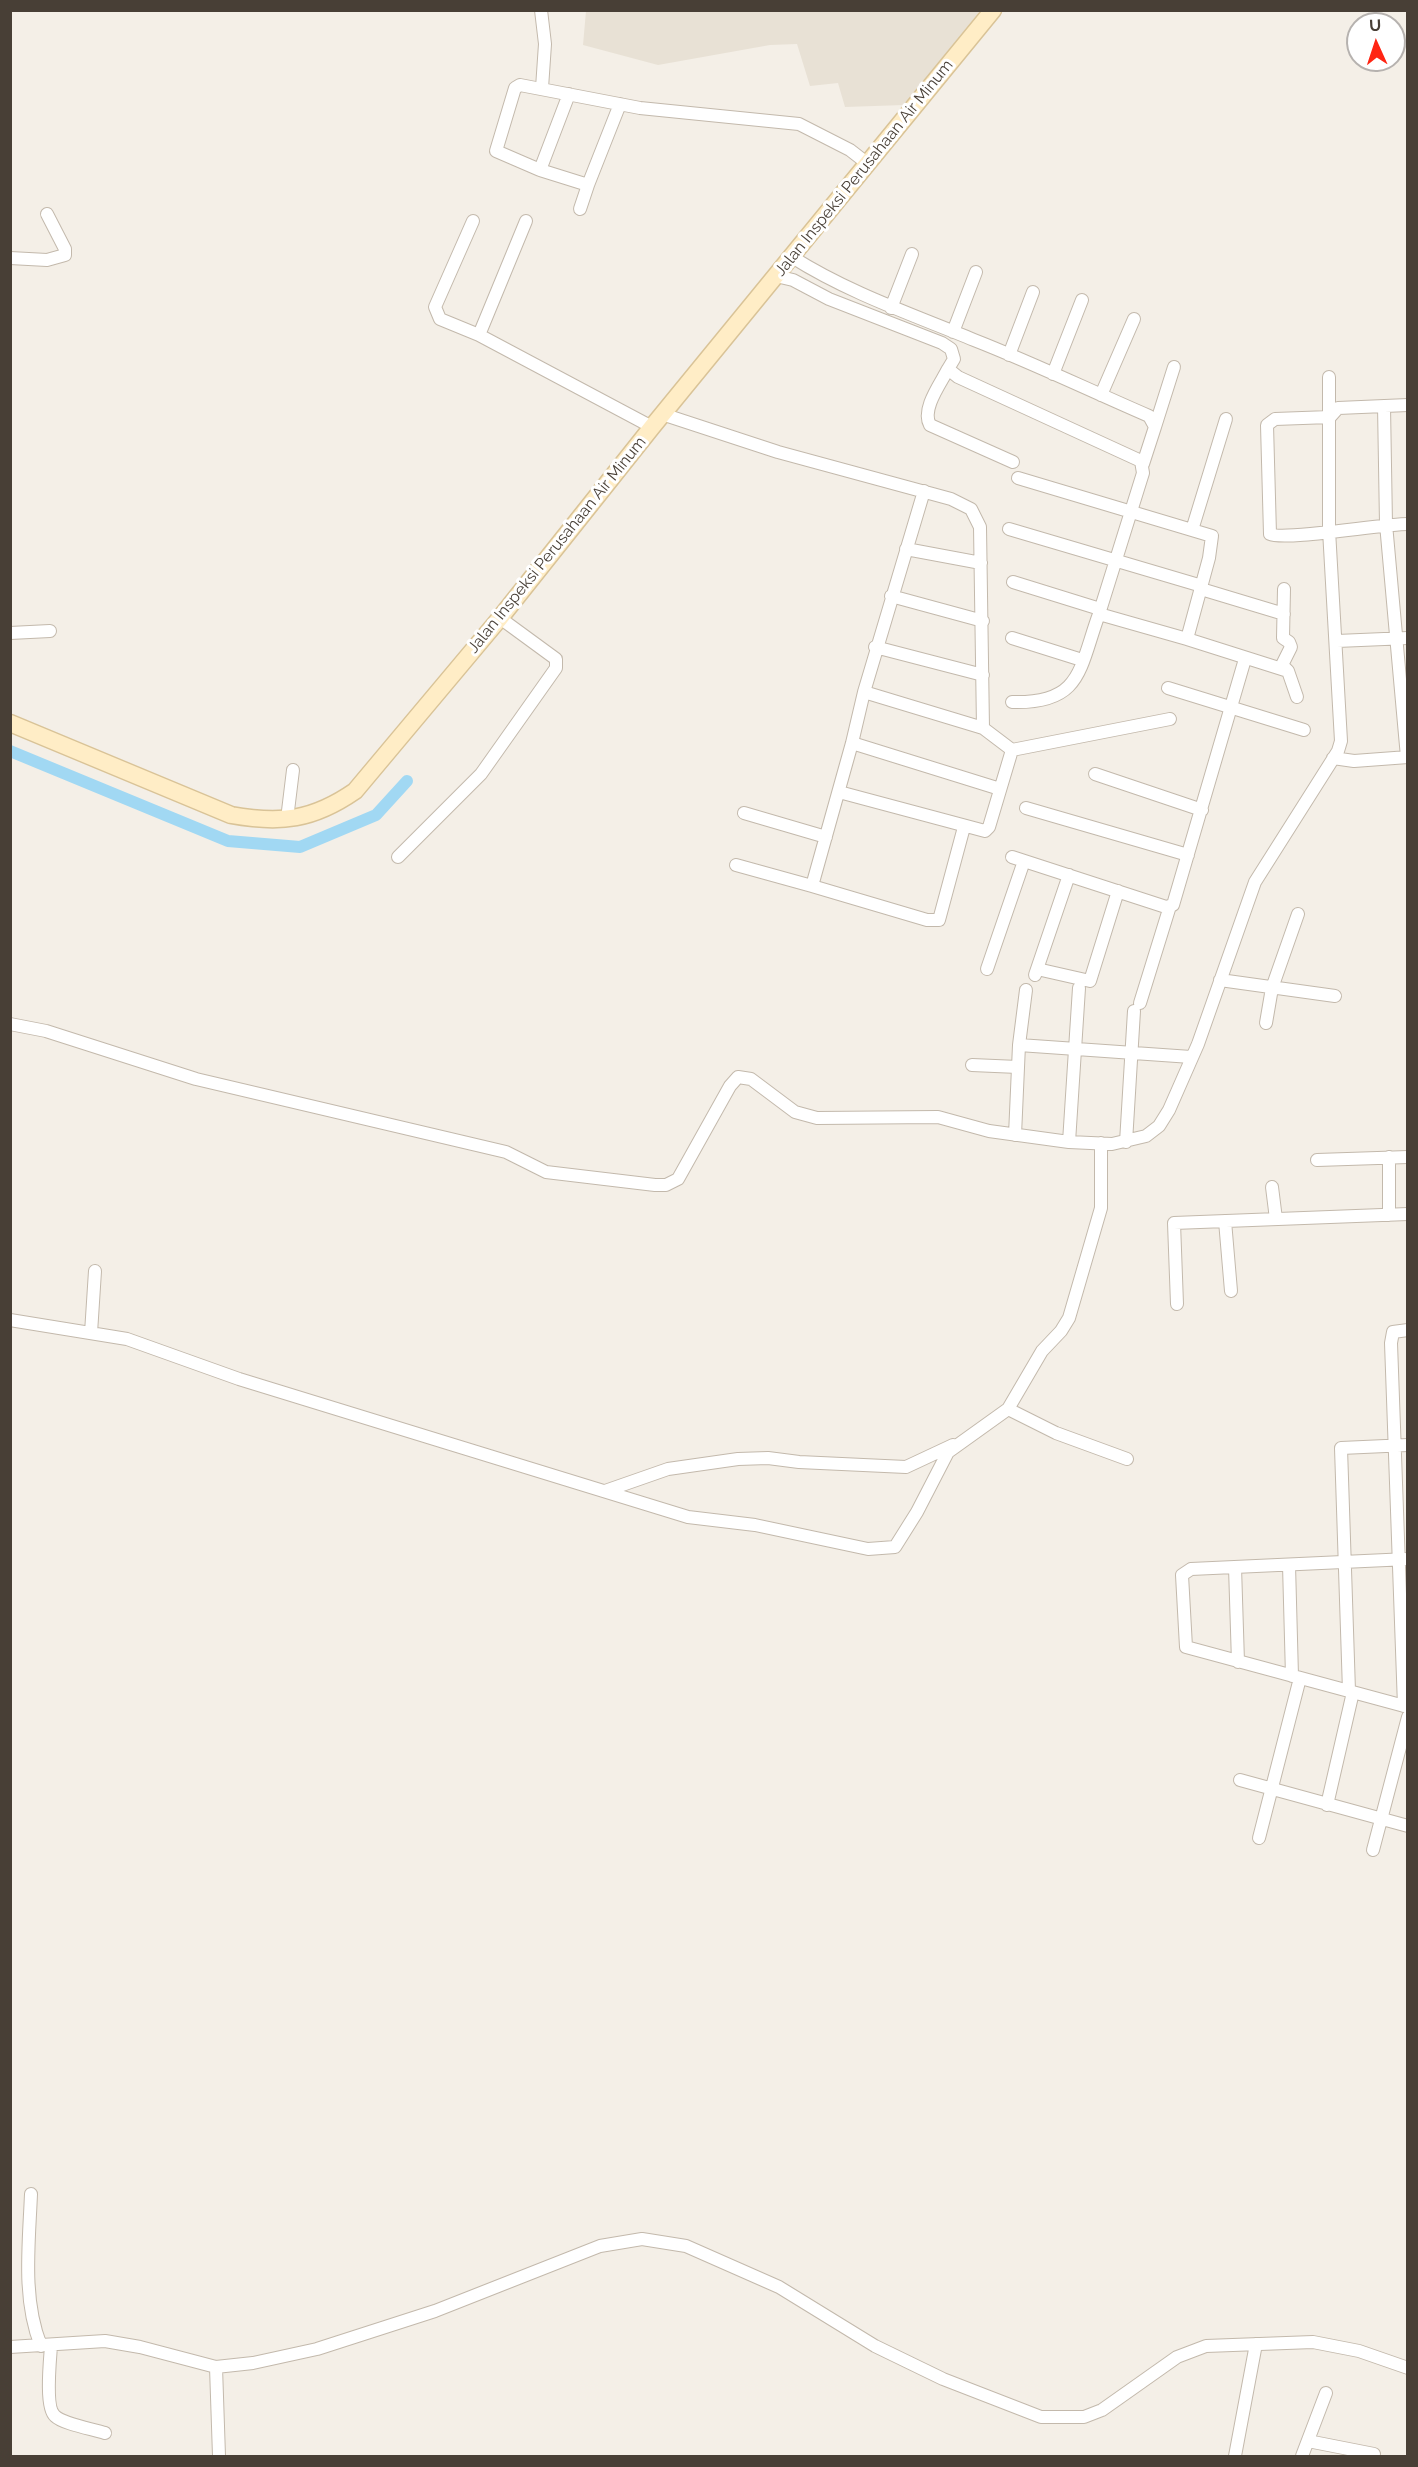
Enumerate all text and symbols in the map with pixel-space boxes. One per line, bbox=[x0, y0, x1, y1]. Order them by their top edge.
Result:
north arrow bbox=[1346, 12, 1406, 72]
text: U bbox=[1369, 16, 1382, 35]
street label: Jalan Inspeksi Perusahaan Air Minum bbox=[771, 56, 957, 280]
street label: Jalan Inspeksi Perusahaan Air Minum bbox=[464, 433, 650, 657]

